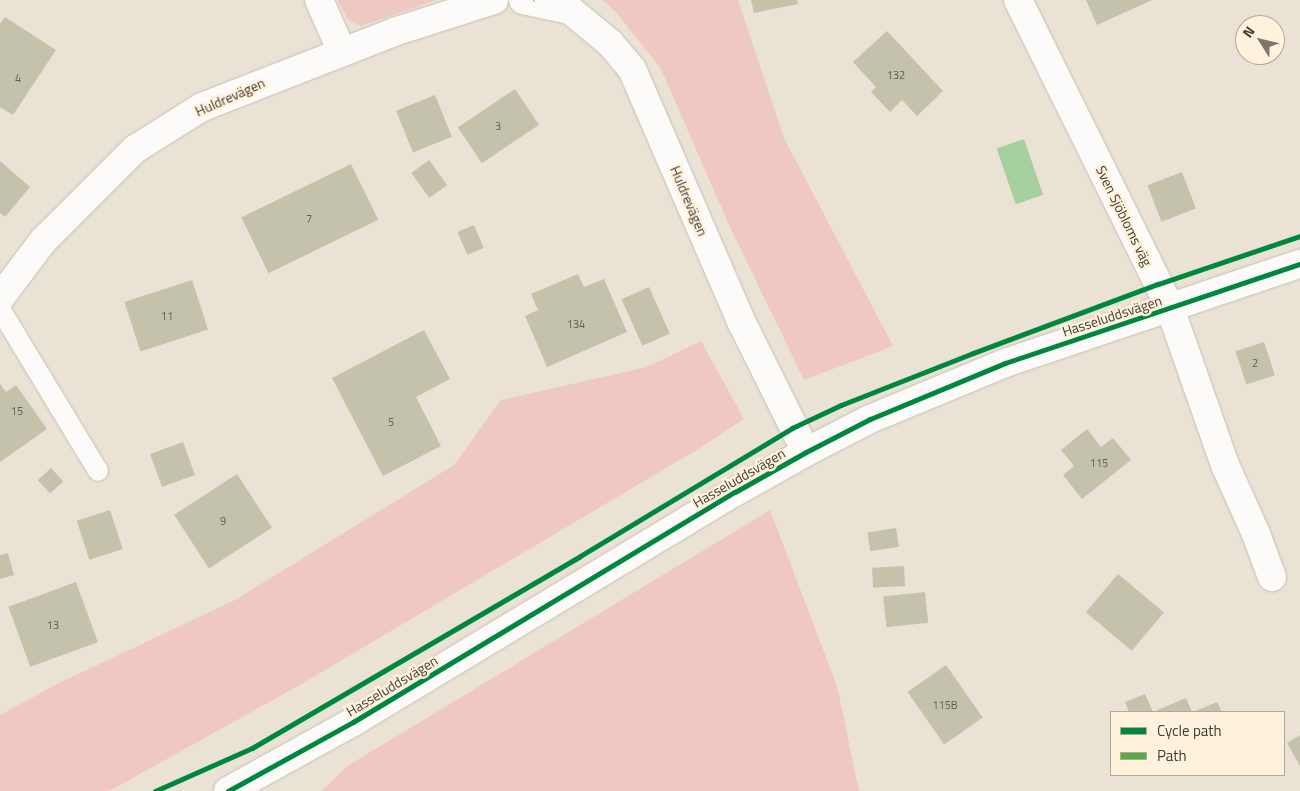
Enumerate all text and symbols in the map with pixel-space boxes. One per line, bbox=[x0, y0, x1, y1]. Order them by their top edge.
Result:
north arrow bbox=[1235, 15, 1285, 65]
text: N bbox=[1237, 21, 1260, 42]
house number: 132 bbox=[887, 68, 905, 82]
house number: 4 bbox=[15, 71, 21, 85]
street label: Huldrevägen bbox=[193, 74, 267, 120]
house number: 3 bbox=[495, 119, 501, 133]
street label: Huldrevägen bbox=[667, 163, 711, 239]
street label: Sven Sjöbloms väg bbox=[1092, 163, 1156, 269]
house number: 7 bbox=[306, 212, 312, 226]
street label: Hasseluddsvägen bbox=[1060, 292, 1164, 340]
house number: 11 bbox=[161, 309, 173, 323]
house number: 134 bbox=[567, 317, 585, 331]
house number: 2 bbox=[1252, 356, 1258, 370]
house number: 15 bbox=[11, 404, 23, 418]
house number: 5 bbox=[388, 415, 394, 429]
street label: Hasseluddsvägen bbox=[690, 445, 788, 511]
house number: 115 bbox=[1090, 456, 1108, 470]
house number: 9 bbox=[220, 514, 226, 528]
house number: 13 bbox=[47, 618, 59, 632]
street label: Hasseluddsvägen bbox=[343, 652, 441, 720]
house number: 115B bbox=[932, 698, 958, 712]
legend bbox=[1110, 711, 1285, 776]
text: Cycle path bbox=[1157, 719, 1222, 742]
text: Path bbox=[1157, 744, 1187, 767]

